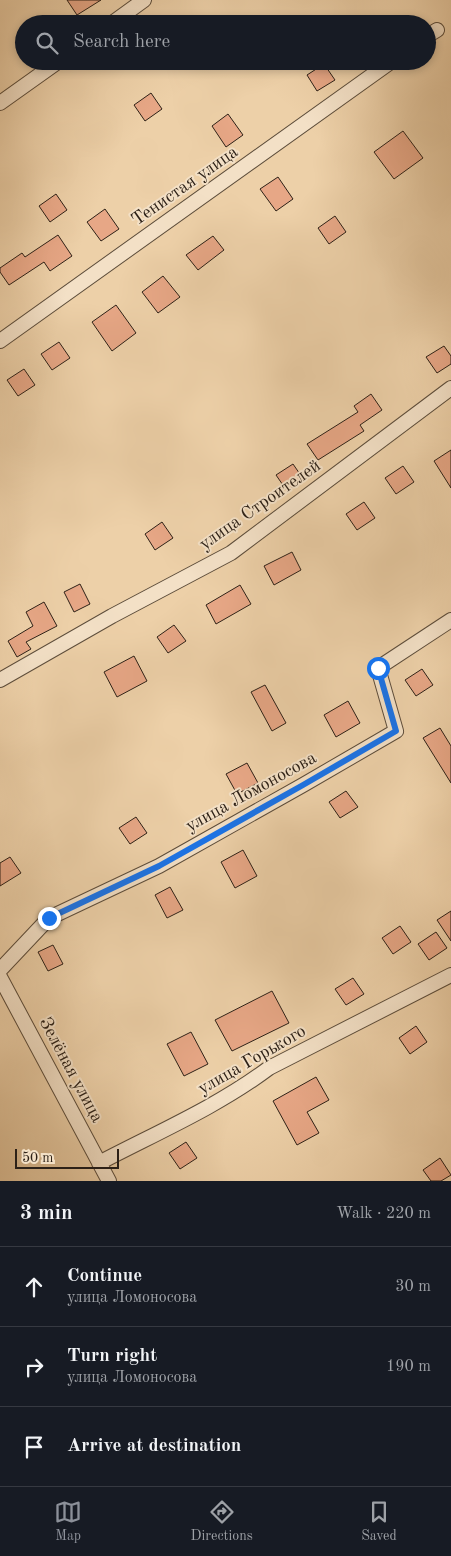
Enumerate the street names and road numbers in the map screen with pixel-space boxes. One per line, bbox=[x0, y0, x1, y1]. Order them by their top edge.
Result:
street label: Тенистая улица bbox=[129, 143, 242, 229]
street label: улица Строителей bbox=[196, 457, 324, 553]
street label: улица Ломоносова bbox=[183, 749, 319, 835]
street label: Зелёная улица bbox=[36, 1015, 106, 1126]
street label: улица Горького bbox=[195, 1022, 309, 1098]

